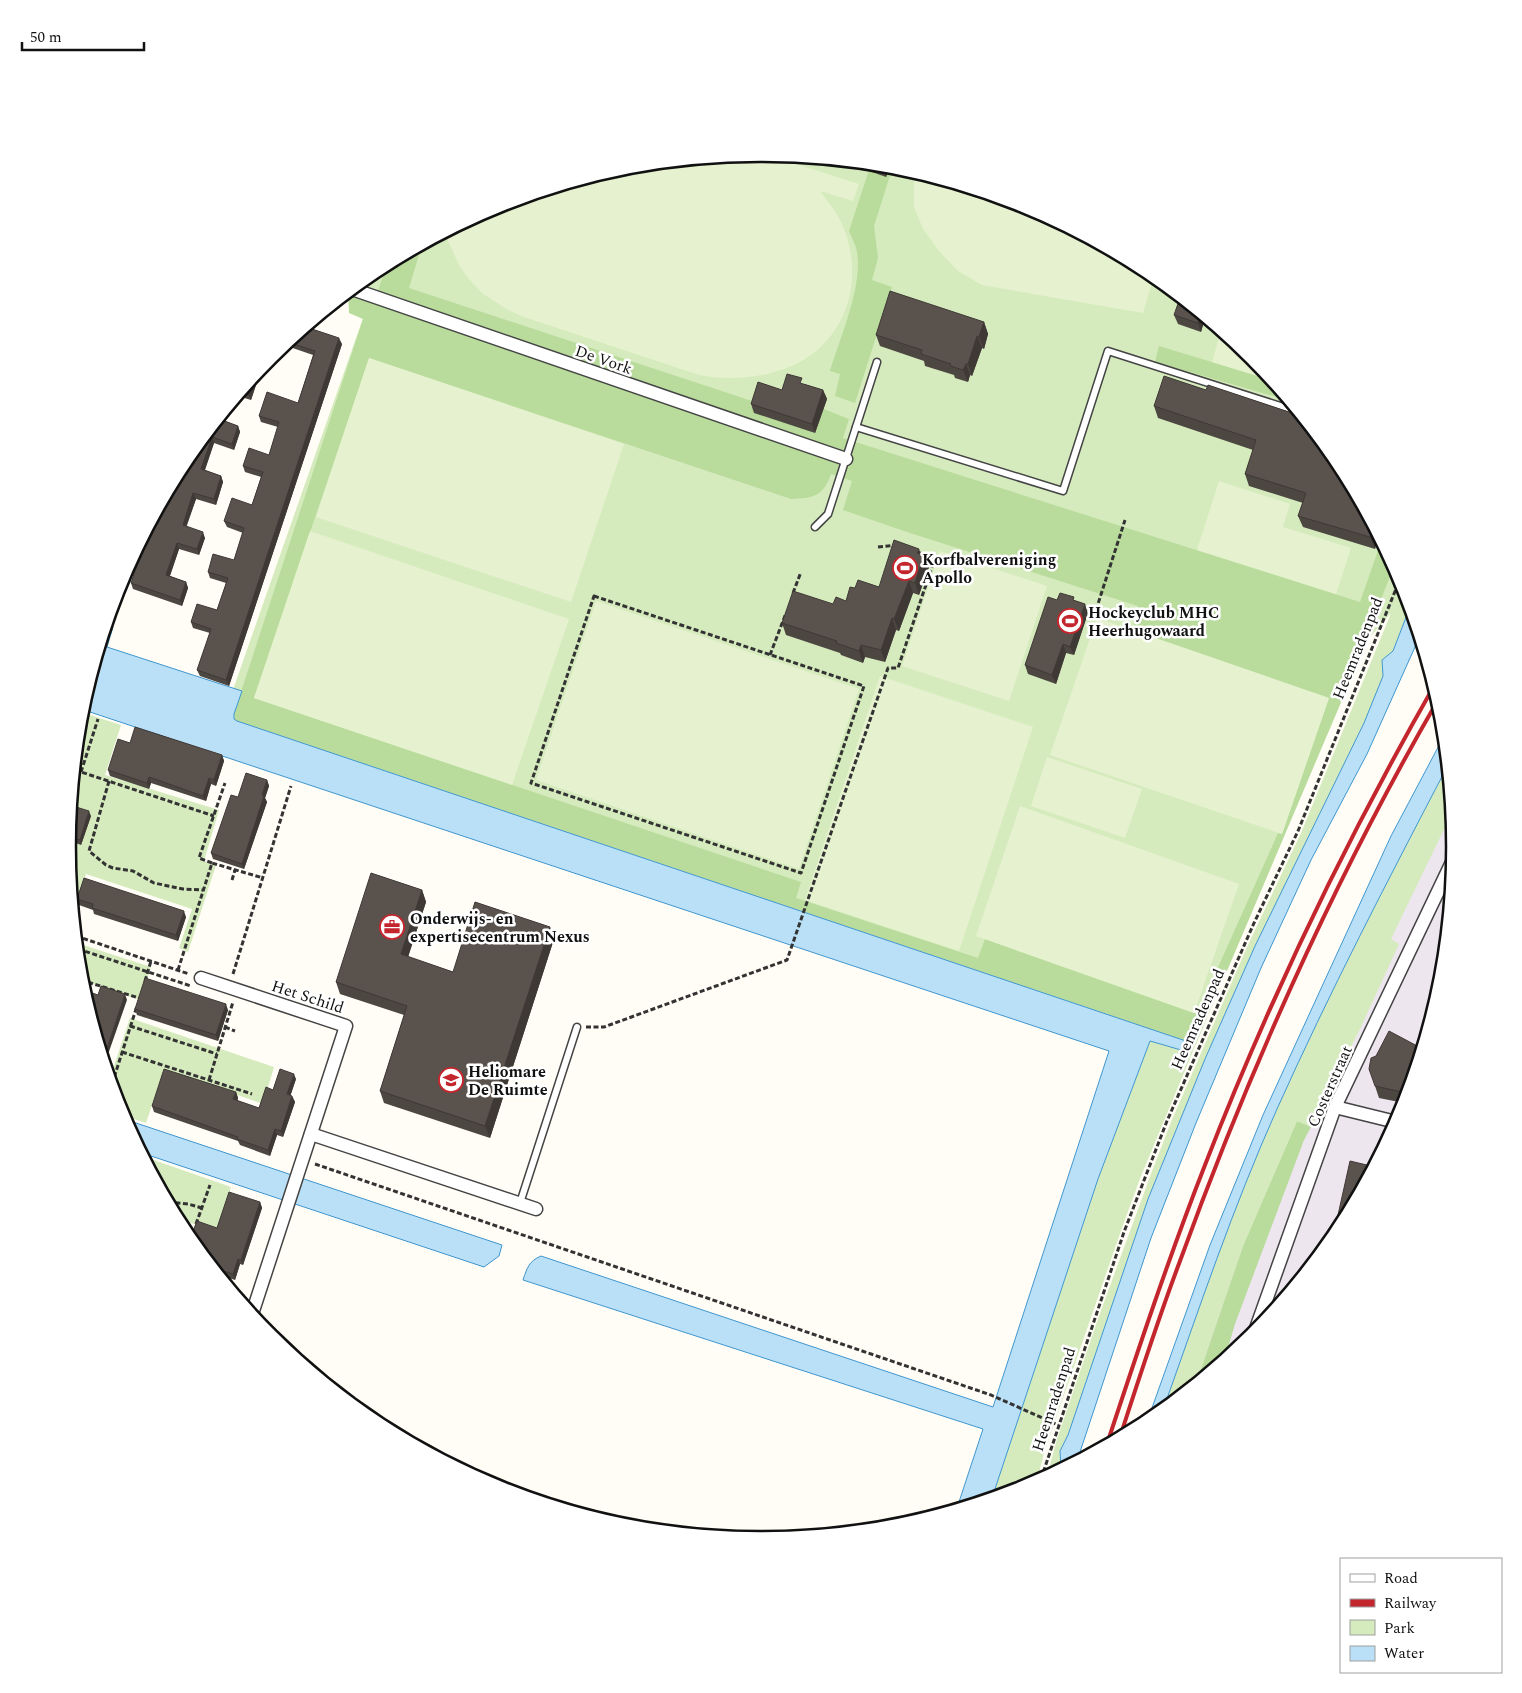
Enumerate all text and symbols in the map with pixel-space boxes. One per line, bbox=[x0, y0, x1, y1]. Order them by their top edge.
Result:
scale bar bbox=[22, 20, 145, 52]
text: 50 m bbox=[30, 26, 62, 49]
street label: De Vork bbox=[572, 339, 636, 381]
place label: Korfbalvereniging Apollo bbox=[922, 548, 1056, 590]
sports icon: Korfbalvereniging Apollo bbox=[892, 555, 918, 581]
street label: Heemradenpad bbox=[1326, 594, 1389, 703]
place label: Hockeyclub MHC Heerhugowaard bbox=[1088, 601, 1219, 643]
sports icon: Hockeyclub MHC Heerhugowaard bbox=[1057, 608, 1083, 634]
place label: Onderwijs- en expertisecentrum Nexus bbox=[410, 907, 590, 949]
office icon: Onderwijs- en expertisecentrum Nexus bbox=[379, 914, 405, 940]
street label: Heemradenpad bbox=[1165, 965, 1231, 1074]
street label: Het Schild bbox=[268, 974, 347, 1020]
street label: Costerstraat bbox=[1301, 1041, 1359, 1131]
place label: Heliomare De Ruimte bbox=[468, 1060, 548, 1102]
school or university icon: Heliomare De Ruimte bbox=[438, 1067, 464, 1093]
street label: Heemradenpad bbox=[1026, 1344, 1082, 1455]
legend bbox=[1340, 1558, 1502, 1673]
text: Road bbox=[1384, 1567, 1418, 1590]
text: Railway bbox=[1384, 1592, 1437, 1615]
text: Park bbox=[1384, 1617, 1415, 1640]
text: Water bbox=[1384, 1642, 1424, 1665]

